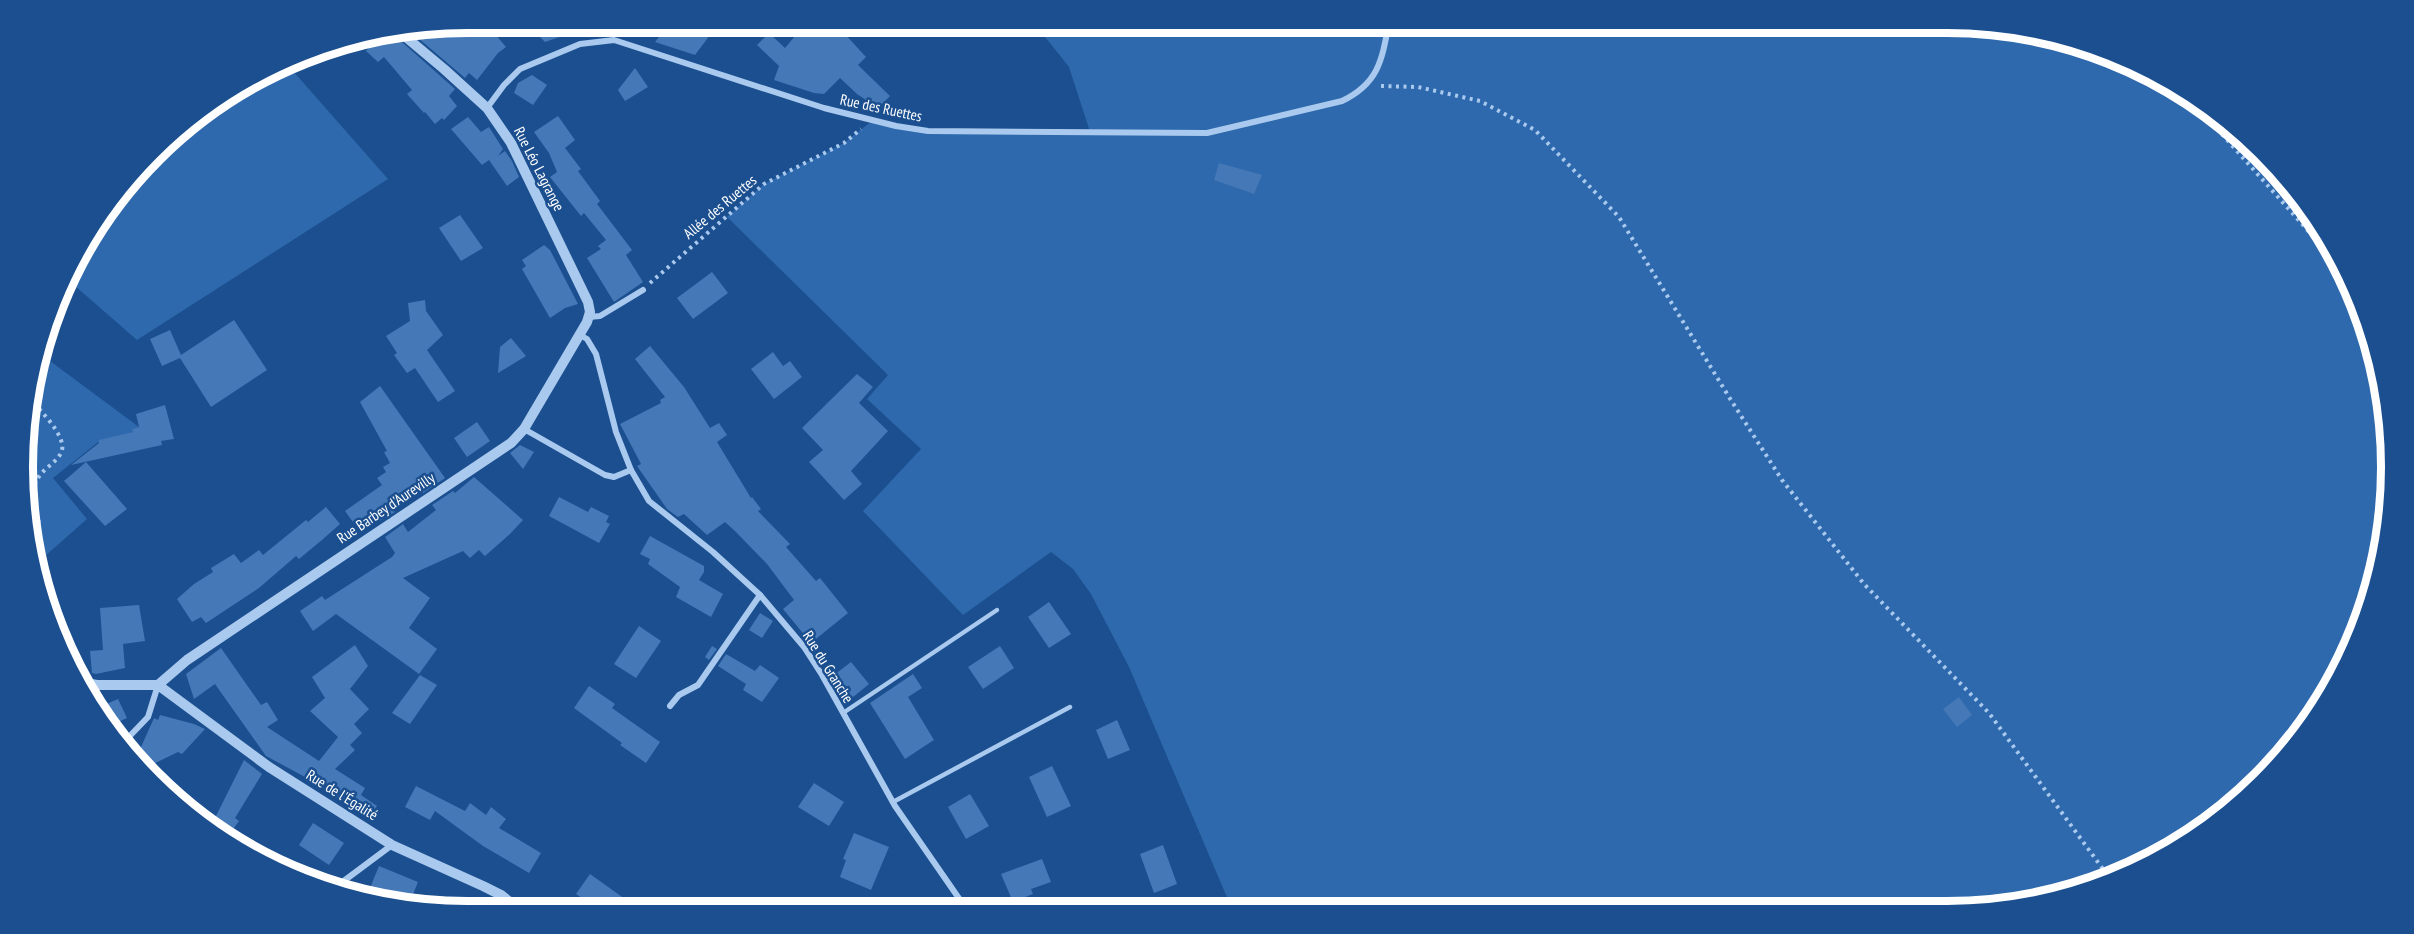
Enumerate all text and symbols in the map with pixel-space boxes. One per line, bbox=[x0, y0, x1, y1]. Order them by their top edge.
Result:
street label: Rue des Ruettes bbox=[838, 90, 924, 125]
street label: Rue Léo Lagrange bbox=[510, 123, 569, 214]
street label: Allée des Ruettes bbox=[679, 170, 760, 243]
street label: Rue Barbey d'Aurevilly bbox=[333, 468, 439, 547]
street label: Rue du Granche bbox=[799, 627, 858, 706]
street label: Rue de l'Égalité bbox=[303, 765, 382, 824]

